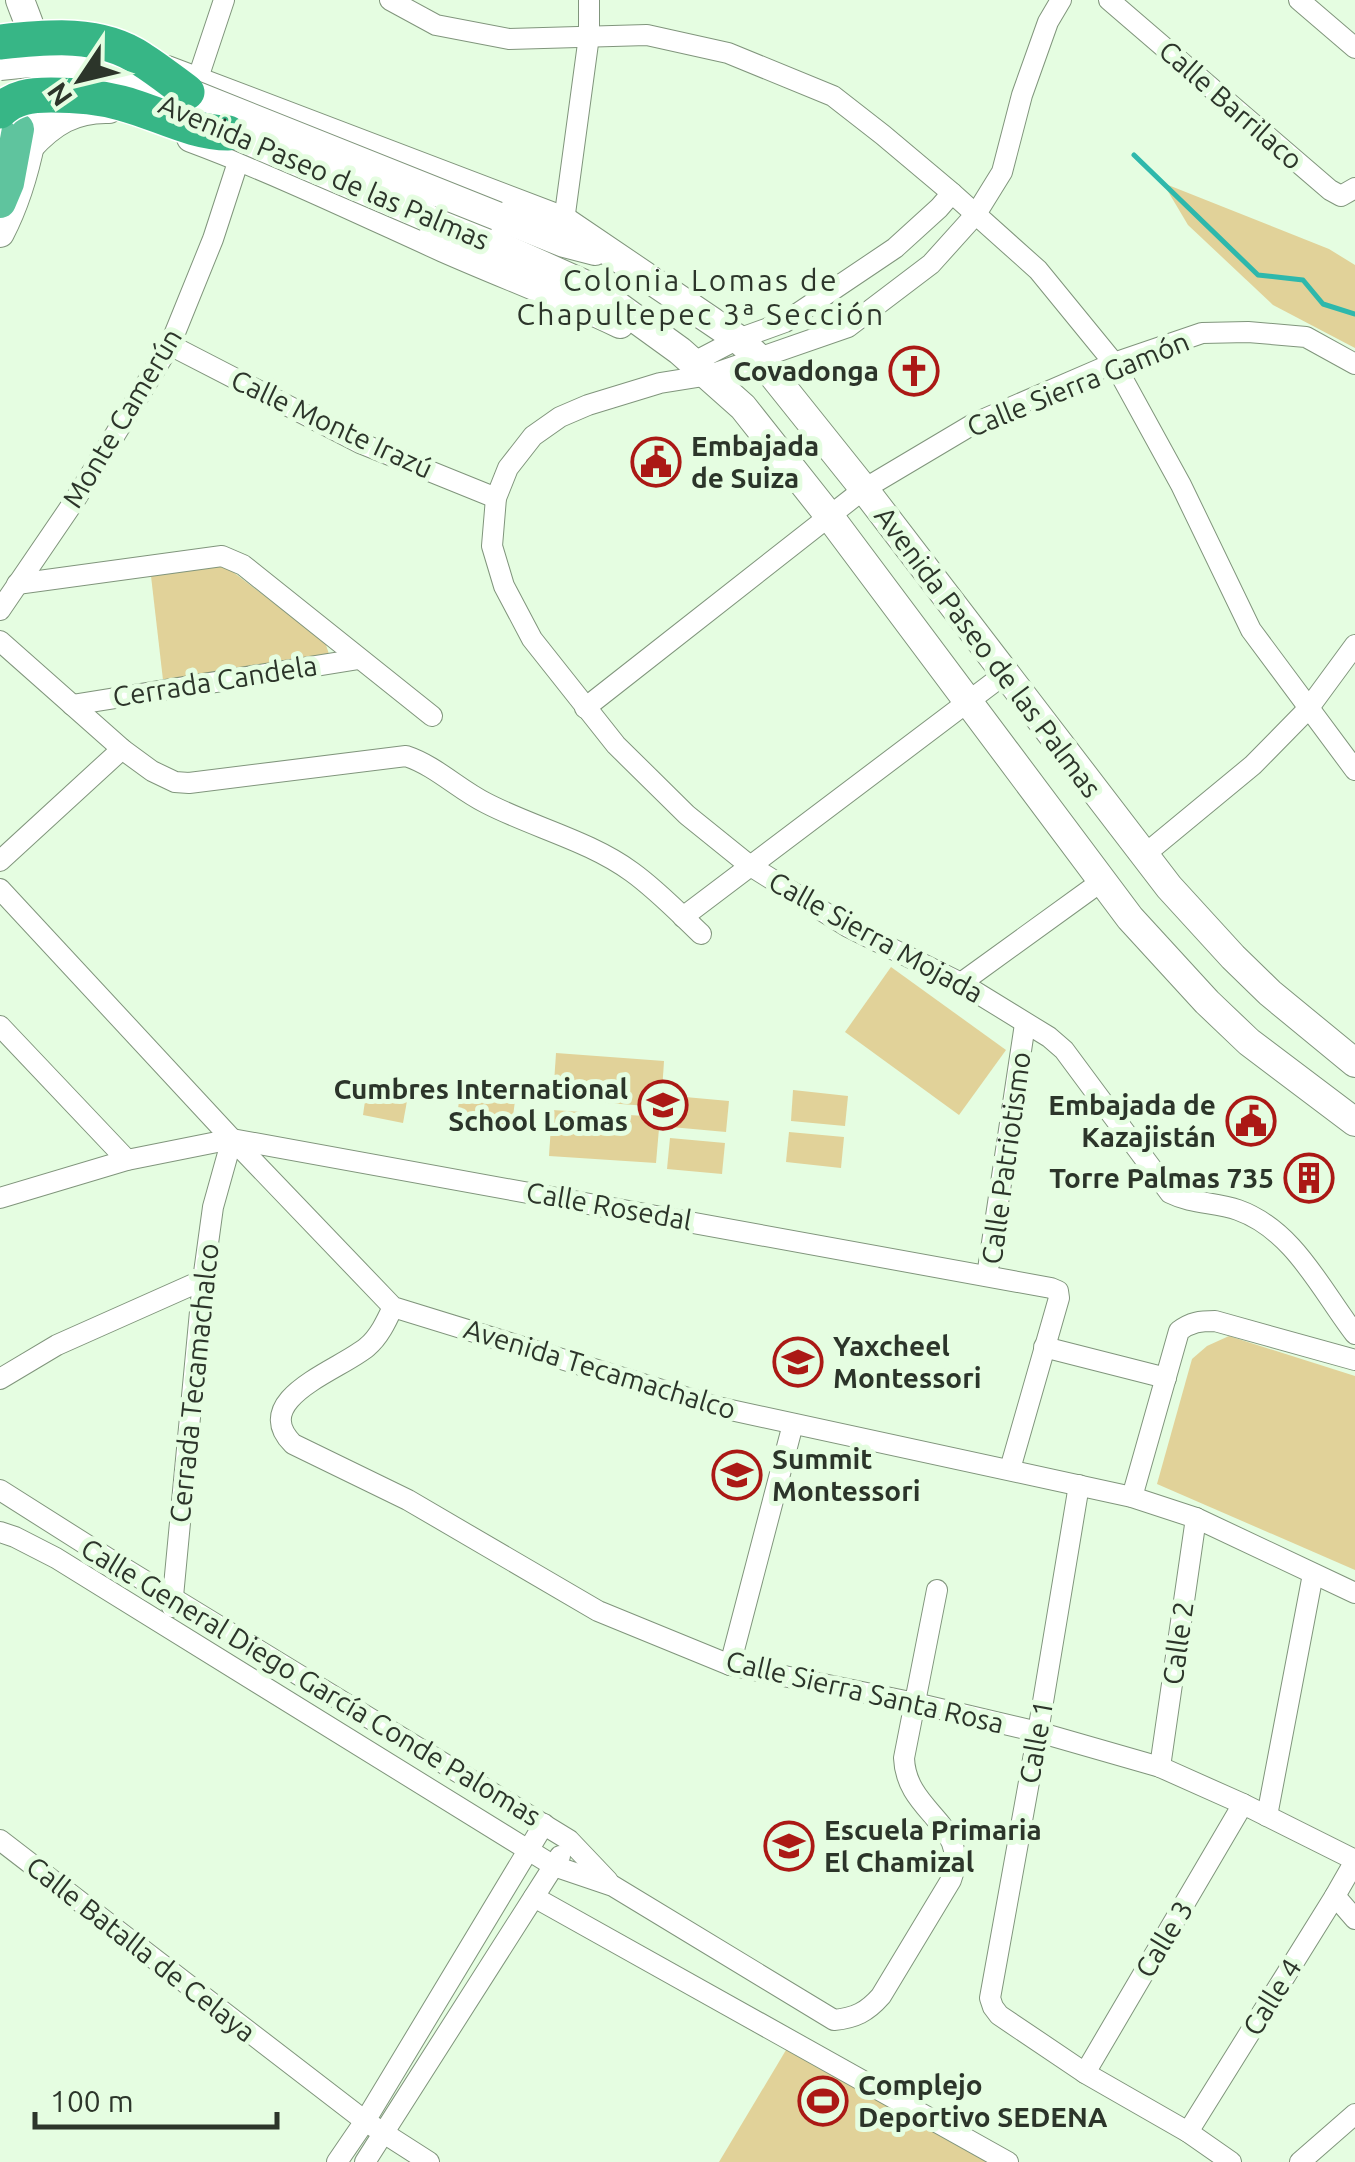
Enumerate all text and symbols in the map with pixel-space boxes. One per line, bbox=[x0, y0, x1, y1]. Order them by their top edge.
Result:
north arrow bbox=[30, 30, 130, 130]
street label: Calle Barrilaco bbox=[1153, 34, 1309, 175]
text: N bbox=[40, 77, 78, 112]
street label: Avenida Paseo de las Palmas bbox=[154, 88, 494, 255]
district label: Colonia Lomas de Chapultepec 3ª Sección bbox=[516, 263, 886, 331]
street label: Monte Camerún bbox=[56, 323, 187, 513]
street label: Calle Sierra Gamón bbox=[962, 325, 1193, 442]
church icon: Covadonga bbox=[888, 345, 940, 397]
place label: Covadonga bbox=[733, 355, 879, 386]
street label: Calle Monte Irazú bbox=[227, 363, 438, 484]
place label: Embajada de Suiza bbox=[691, 430, 819, 493]
public building icon: Embajada de Suiza bbox=[630, 436, 682, 488]
street label: Avenida Paseo de las Palmas bbox=[869, 500, 1108, 803]
street label: Cerrada Candela bbox=[110, 649, 319, 712]
street label: Calle Sierra Mojada bbox=[764, 865, 989, 1008]
street label: Calle Patriotismo bbox=[975, 1050, 1036, 1266]
place label: Cumbres International School Lomas bbox=[333, 1073, 628, 1136]
school or university icon: Cumbres International School Lomas bbox=[637, 1079, 689, 1131]
place label: Embajada de Kazajistán bbox=[1048, 1089, 1216, 1152]
public building icon: Embajada de Kazajistán bbox=[1225, 1095, 1277, 1147]
building icon: Torre Palmas 735 bbox=[1283, 1152, 1335, 1204]
place label: Torre Palmas 735 bbox=[1049, 1162, 1274, 1193]
street label: Calle Rosedal bbox=[524, 1176, 694, 1235]
street label: Cerrada Tecamachalco bbox=[163, 1242, 224, 1524]
street label: Avenida Tecamachalco bbox=[461, 1312, 740, 1425]
place label: Yaxcheel Montessori bbox=[833, 1330, 982, 1393]
school or university icon: Yaxcheel Montessori bbox=[772, 1336, 824, 1388]
place label: Summit Montessori bbox=[772, 1443, 921, 1506]
school or university icon: Summit Montessori bbox=[711, 1449, 763, 1501]
street label: Calle General Diego García Conde Palomas bbox=[76, 1532, 547, 1831]
street label: Calle 2 bbox=[1156, 1599, 1199, 1687]
street label: Calle Sierra Santa Rosa bbox=[723, 1644, 1007, 1739]
street label: Calle 1 bbox=[1013, 1698, 1058, 1786]
place label: Escuela Primaria El Chamizal bbox=[824, 1814, 1042, 1877]
school or university icon: Escuela Primaria El Chamizal bbox=[763, 1820, 815, 1872]
street label: Calle Batalla de Celaya bbox=[21, 1850, 262, 2048]
street label: Calle 3 bbox=[1129, 1895, 1198, 1983]
street label: Calle 4 bbox=[1236, 1953, 1307, 2041]
scale bar bbox=[35, 2067, 278, 2129]
place label: Complejo Deportivo SEDENA bbox=[858, 2069, 1108, 2132]
sports icon: Complejo Deportivo SEDENA bbox=[797, 2075, 849, 2127]
text: 100 m bbox=[50, 2084, 134, 2118]

